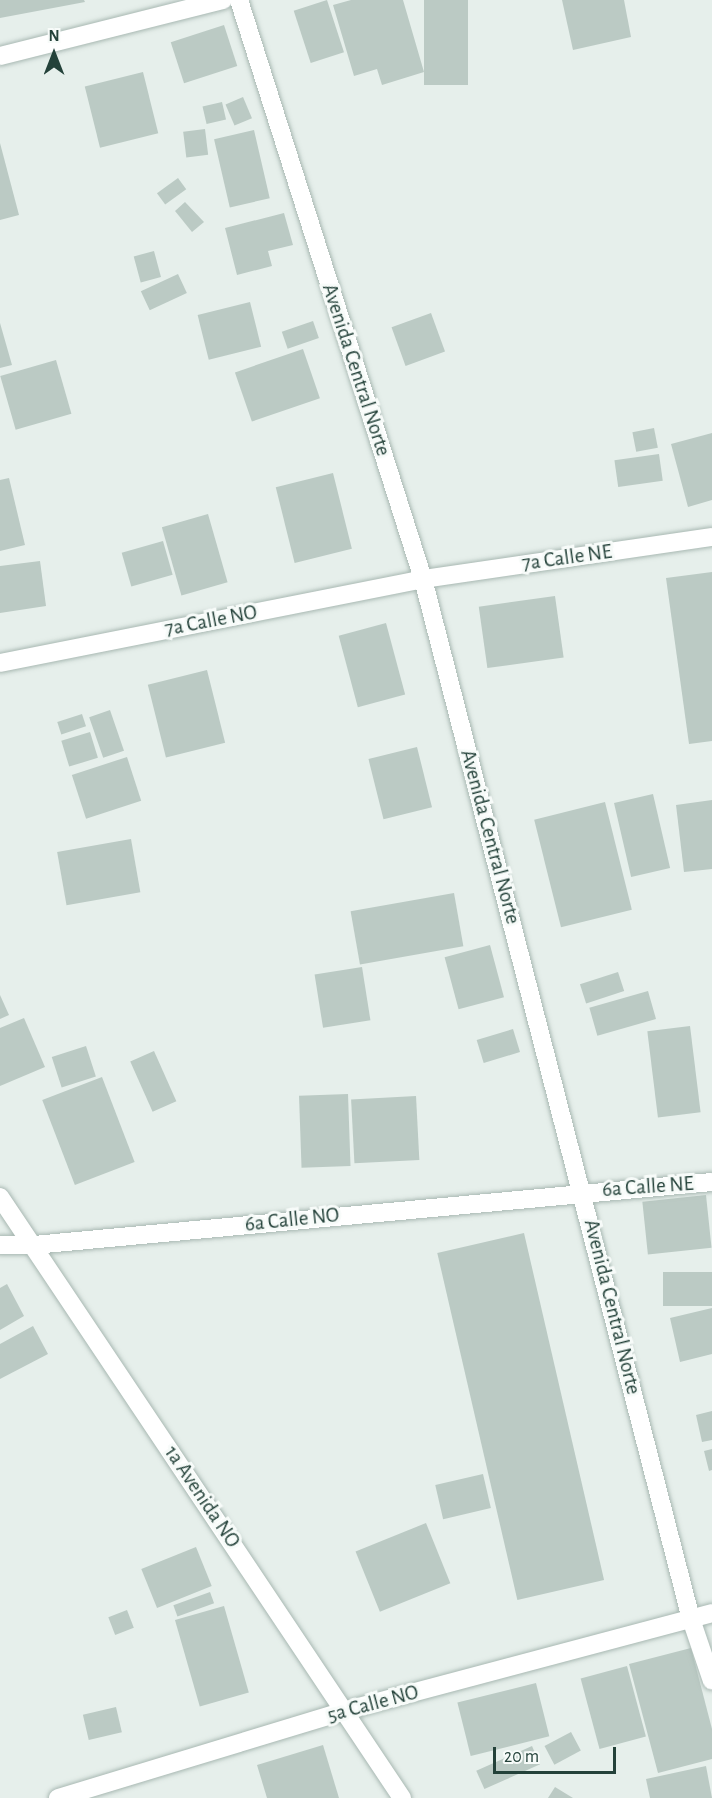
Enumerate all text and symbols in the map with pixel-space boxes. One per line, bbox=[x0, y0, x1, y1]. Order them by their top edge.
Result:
north arrow bbox=[24, 24, 84, 84]
text: N bbox=[48, 28, 60, 44]
street label: Avenida Central Norte bbox=[316, 281, 396, 459]
street label: 7a Calle NE bbox=[520, 539, 614, 577]
street label: 7a Calle NO bbox=[163, 600, 259, 642]
street label: Avenida Central Norte bbox=[455, 747, 525, 927]
street label: 6a Calle NE bbox=[601, 1171, 695, 1203]
street label: 6a Calle NO bbox=[244, 1203, 340, 1237]
street label: Avenida Central Norte bbox=[578, 1217, 646, 1397]
street label: 1a Avenida NO bbox=[159, 1441, 245, 1553]
street label: 5a Calle NO bbox=[325, 1680, 421, 1728]
scale bar bbox=[496, 1735, 619, 1773]
text: 20 m bbox=[504, 1748, 539, 1766]

